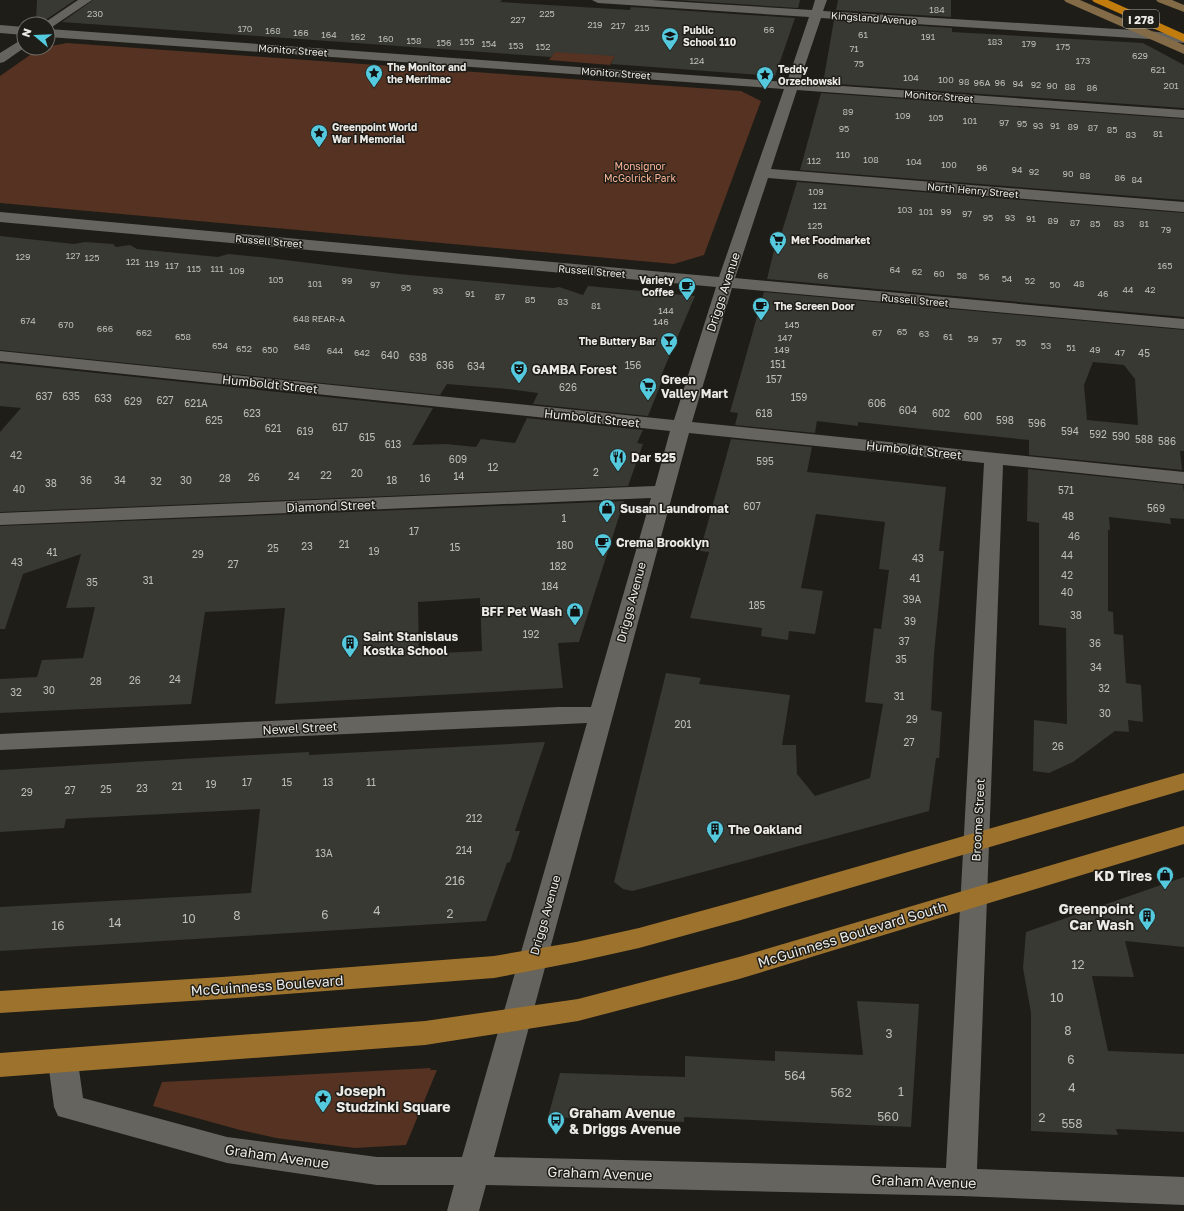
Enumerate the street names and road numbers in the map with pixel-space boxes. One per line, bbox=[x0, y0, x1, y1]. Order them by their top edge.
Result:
street label: Kingsland Avenue bbox=[831, 9, 918, 27]
road number: I 278 bbox=[1123, 10, 1159, 28]
street label: Monitor Street bbox=[258, 42, 328, 58]
street label: Monitor Street bbox=[581, 65, 651, 81]
street label: Monitor Street bbox=[904, 88, 974, 104]
street label: North Henry Street bbox=[927, 180, 1019, 200]
street label: Russell Street bbox=[235, 232, 303, 250]
street label: Driggs Avenue bbox=[703, 250, 743, 334]
street label: Russell Street bbox=[558, 262, 626, 280]
street label: Russell Street bbox=[881, 291, 949, 309]
street label: Humboldt Street bbox=[221, 372, 319, 396]
street label: Humboldt Street bbox=[543, 406, 641, 430]
street label: Humboldt Street bbox=[865, 438, 963, 462]
street label: Diamond Street bbox=[286, 497, 376, 515]
street label: Driggs Avenue bbox=[613, 560, 649, 644]
street label: Newel Street bbox=[262, 719, 338, 737]
street label: Broome Street bbox=[968, 778, 988, 862]
street label: Driggs Avenue bbox=[526, 873, 564, 957]
street label: McGuinness Boulevard South bbox=[755, 897, 949, 971]
street label: McGuinness Boulevard bbox=[190, 971, 344, 999]
street label: Graham Avenue bbox=[224, 1140, 330, 1172]
street label: Graham Avenue bbox=[547, 1163, 653, 1183]
street label: Graham Avenue bbox=[871, 1171, 977, 1191]

